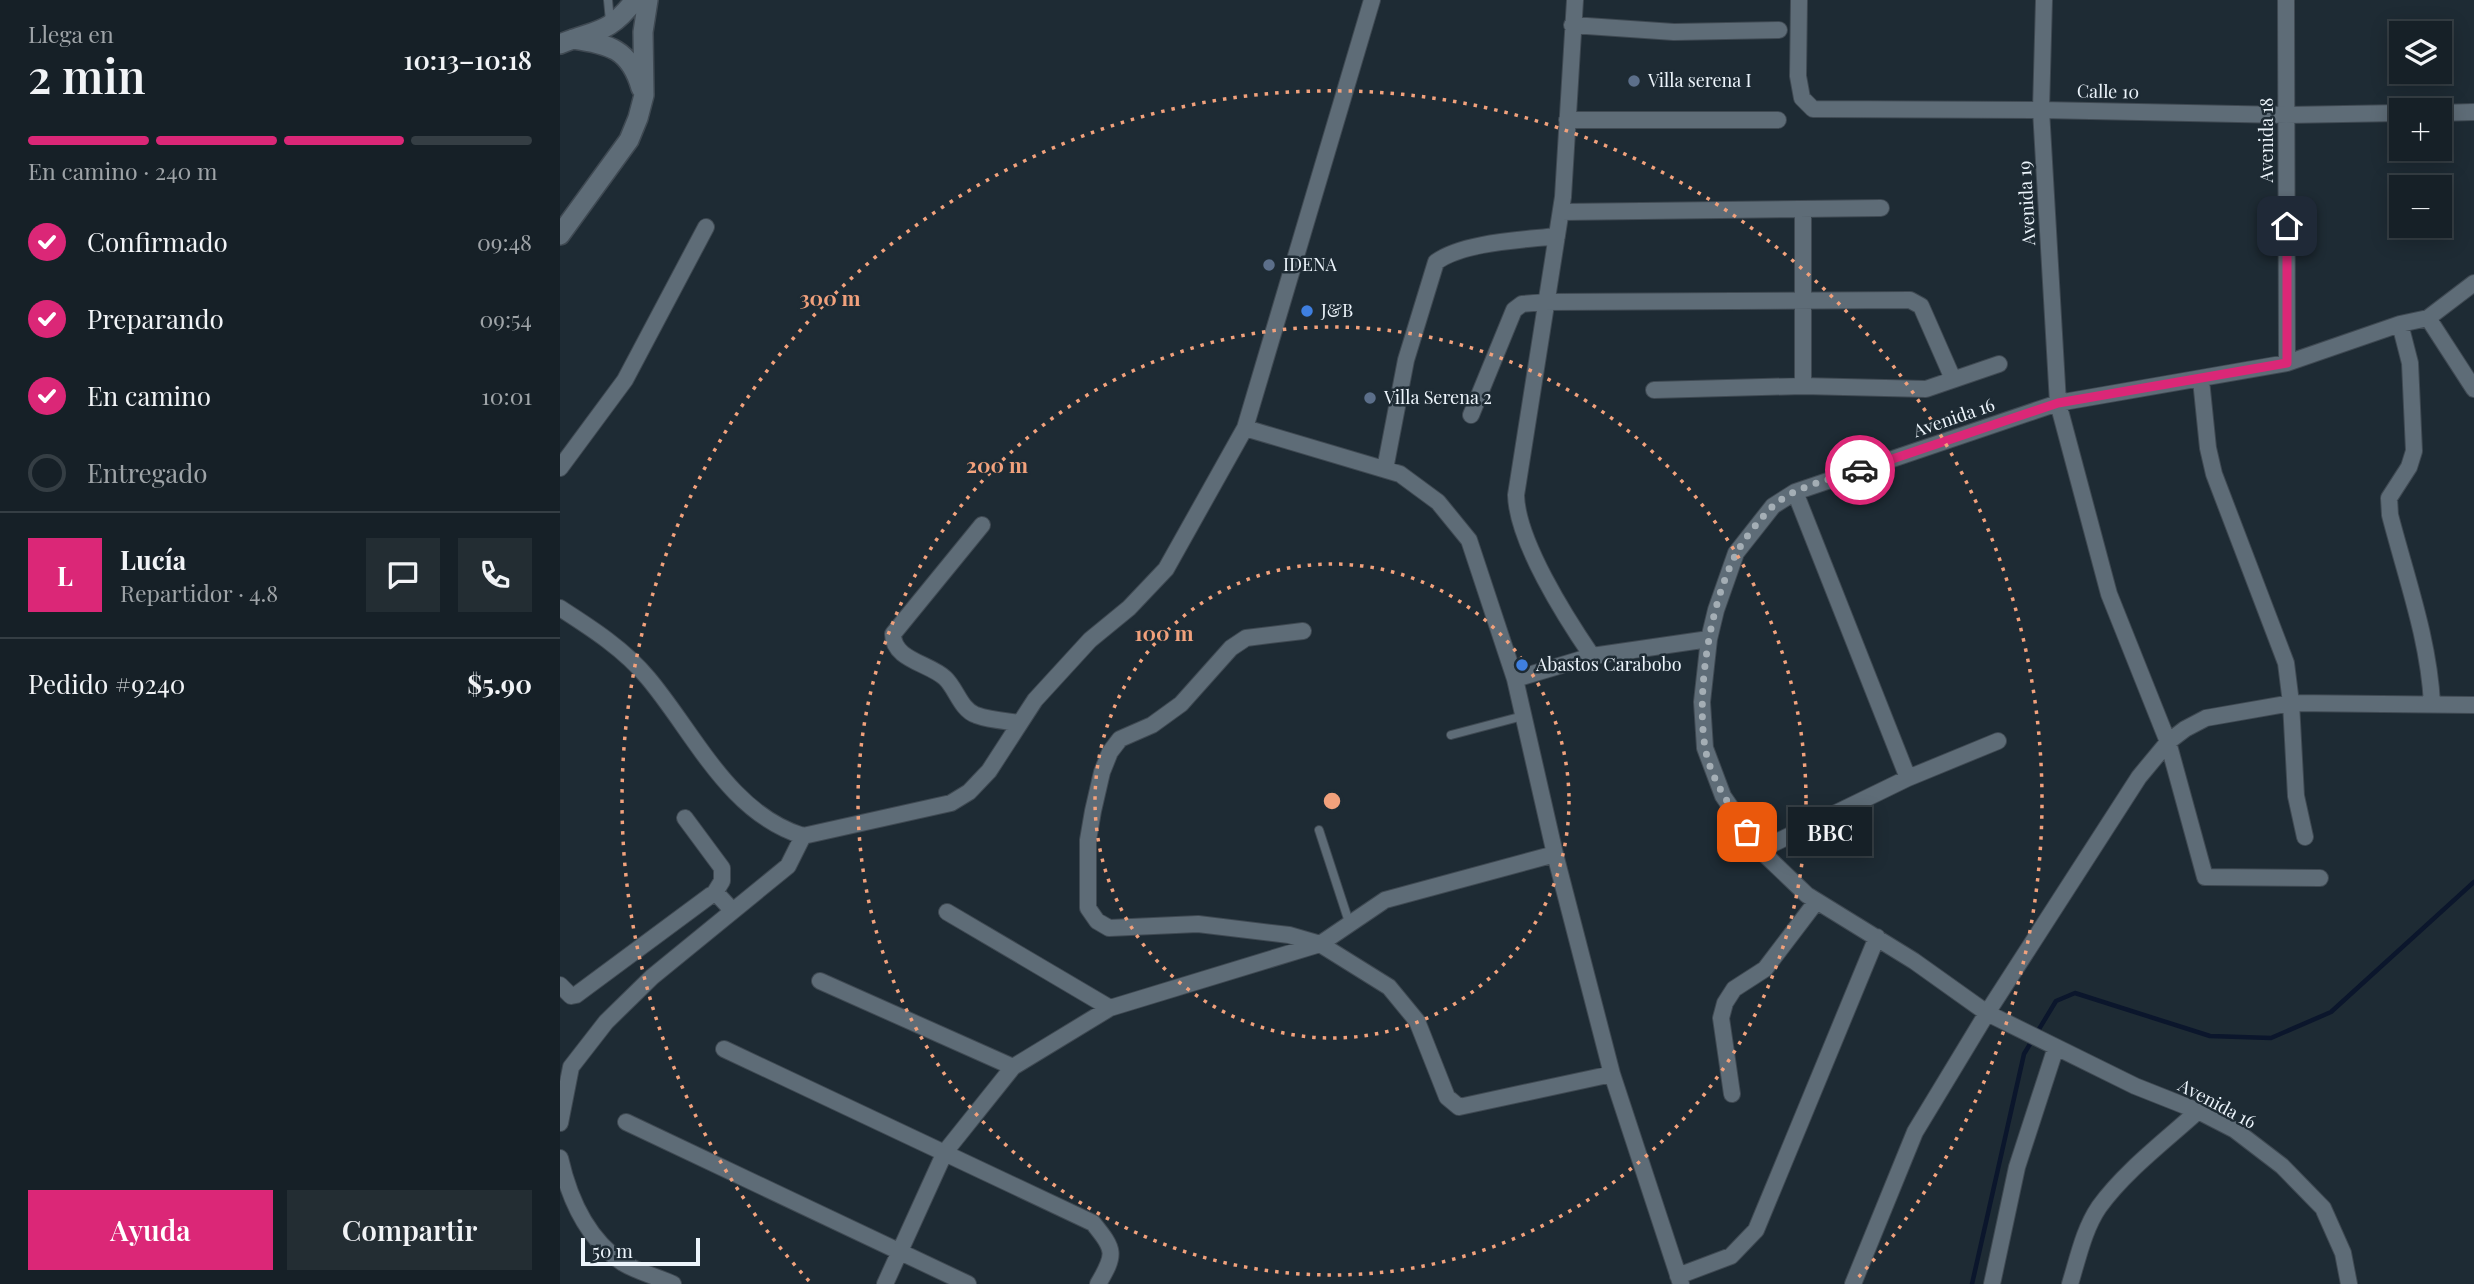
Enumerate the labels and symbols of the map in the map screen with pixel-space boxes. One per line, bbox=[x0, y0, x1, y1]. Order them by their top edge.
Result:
place label: Villa serena I bbox=[1647, 68, 1752, 92]
marker: Villa serena I bbox=[1626, 73, 1642, 89]
street label: Calle 10 bbox=[2077, 78, 2139, 104]
street label: Avenida 18 bbox=[2254, 98, 2278, 183]
street label: Avenida 19 bbox=[2012, 160, 2040, 247]
pin bbox=[2257, 196, 2317, 256]
place label: IDENA bbox=[1283, 252, 1338, 276]
marker: IDENA bbox=[1261, 257, 1277, 273]
text: 300 m bbox=[799, 283, 861, 311]
place label: J&B bbox=[1320, 298, 1353, 322]
marker: J&B bbox=[1299, 303, 1315, 319]
place label: Villa Serena 2 bbox=[1383, 385, 1492, 409]
marker: Villa Serena 2 bbox=[1362, 390, 1378, 406]
street label: Avenida 16 bbox=[1909, 392, 1998, 443]
courier bbox=[1825, 435, 1895, 505]
text: 200 m bbox=[966, 450, 1028, 478]
text: 100 m bbox=[1134, 618, 1194, 646]
place label: Abastos Carabobo bbox=[1535, 652, 1682, 676]
marker: Abastos Carabobo bbox=[1514, 657, 1530, 673]
centre of rings bbox=[1320, 789, 1344, 813]
pin bbox=[1717, 802, 1777, 862]
callout: BBC bbox=[1789, 808, 1873, 856]
street label: Avenida 16 bbox=[2174, 1072, 2261, 1134]
scale bar bbox=[581, 1235, 700, 1267]

